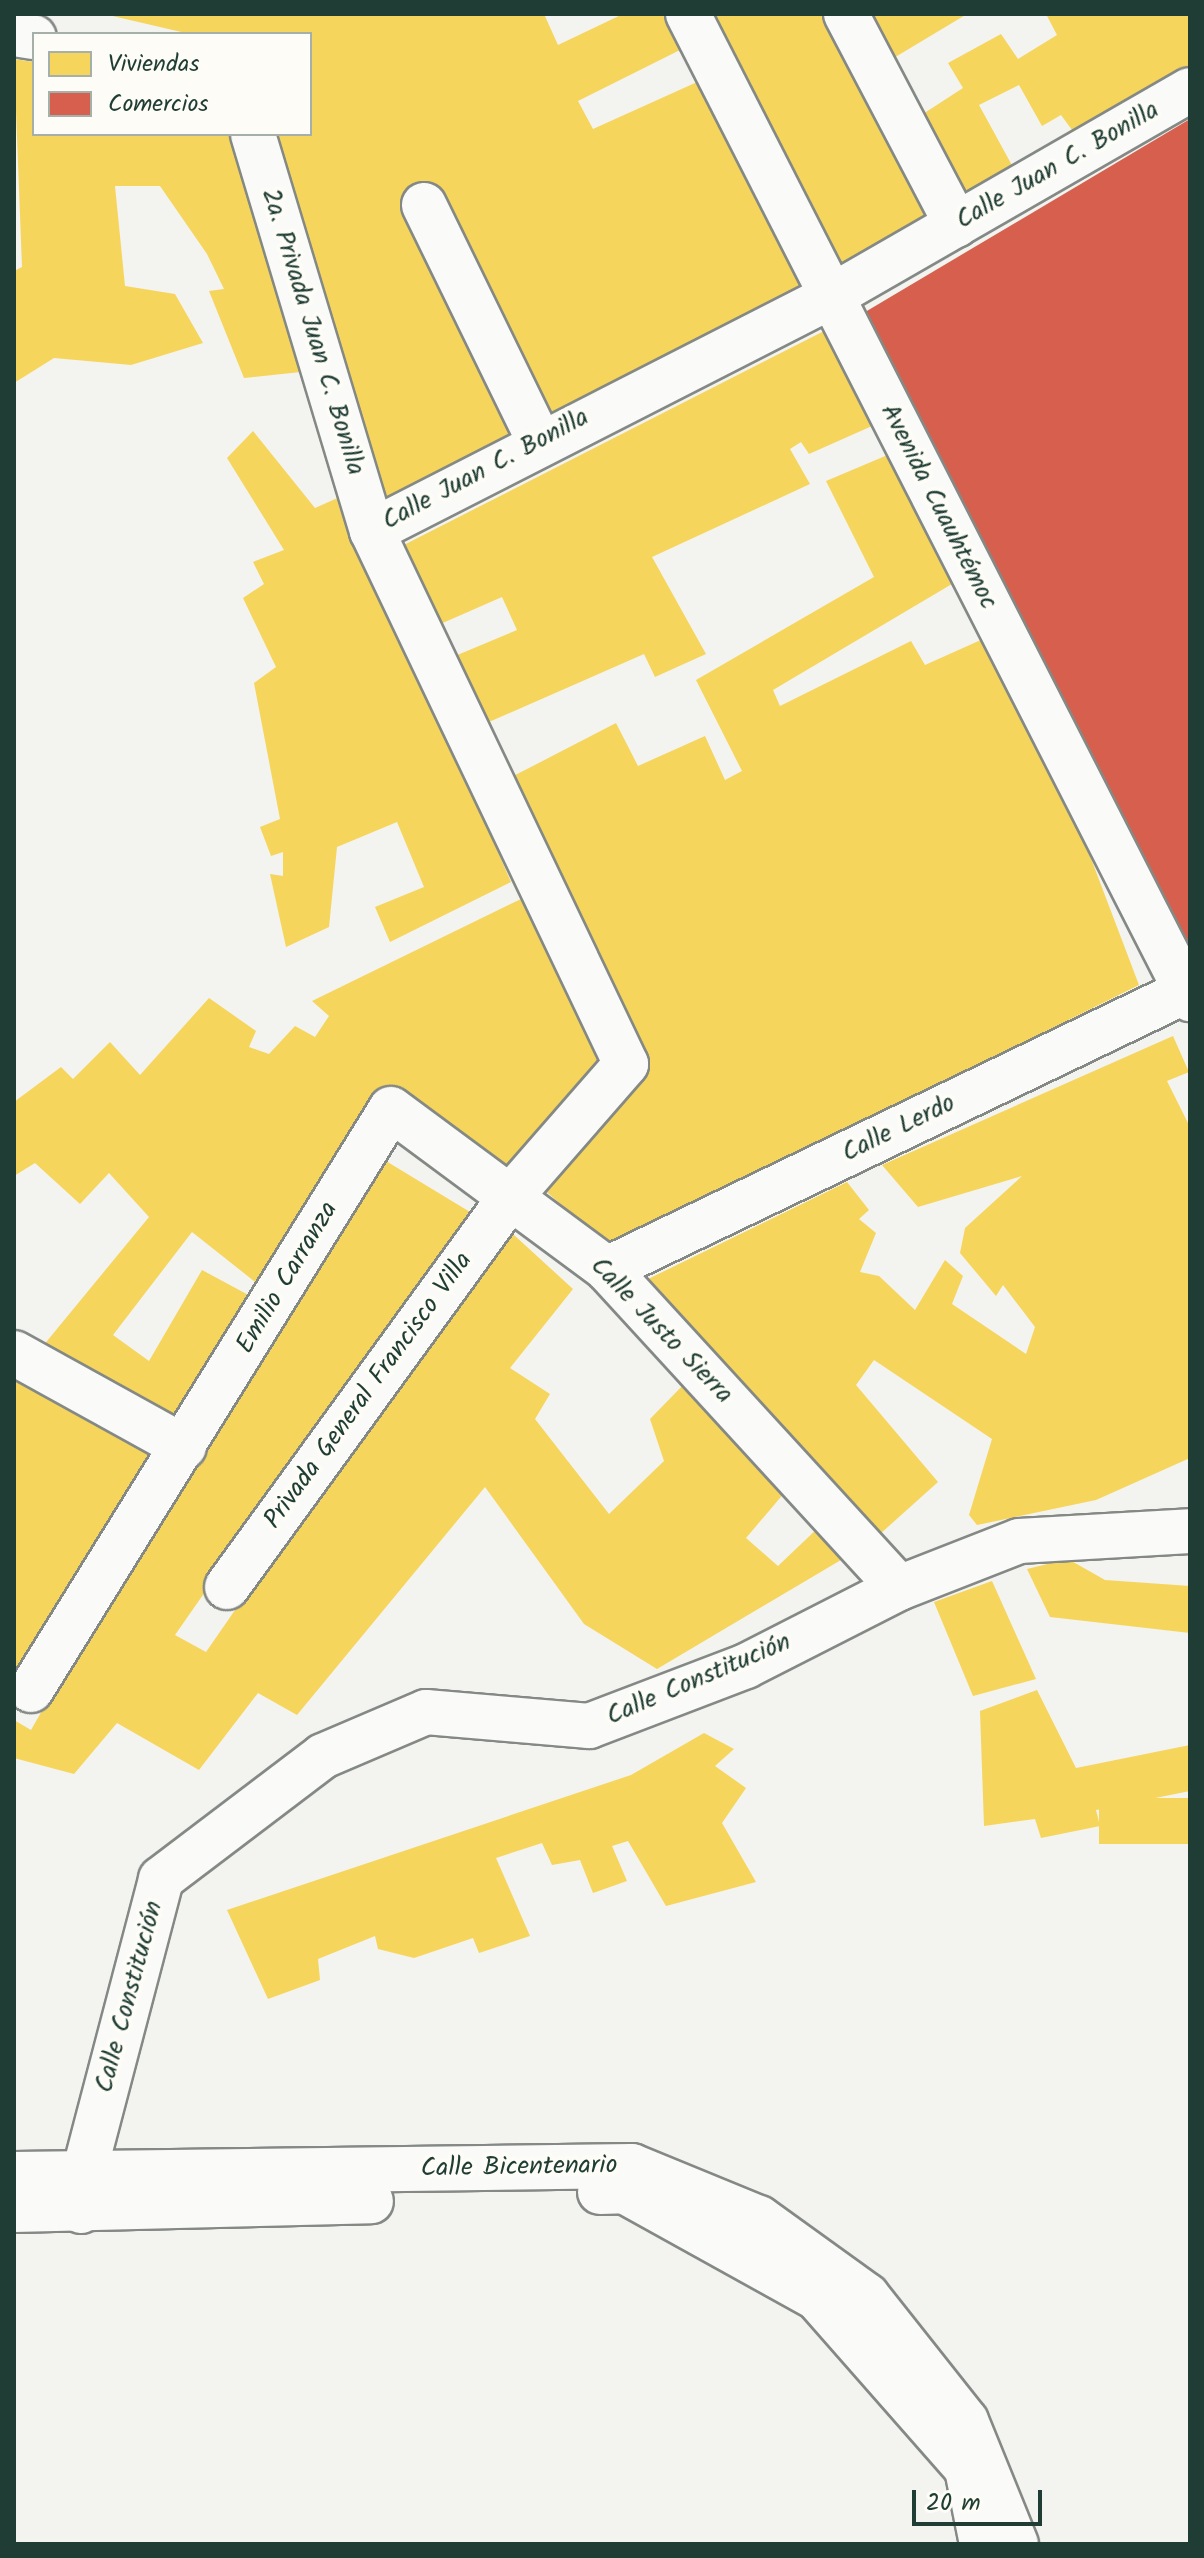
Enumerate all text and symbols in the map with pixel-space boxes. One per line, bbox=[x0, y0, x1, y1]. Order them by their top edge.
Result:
legend bbox=[32, 32, 312, 136]
text: Viviendas bbox=[108, 45, 199, 84]
text: Comercios bbox=[108, 85, 209, 124]
street label: Calle Juan C. Bonilla bbox=[951, 95, 1165, 237]
street label: 2a. Privada Juan C. Bonilla bbox=[253, 185, 371, 479]
street label: Avenida Cuauhtémoc bbox=[873, 399, 1003, 615]
street label: Calle Juan C. Bonilla bbox=[377, 402, 595, 538]
street label: Calle Lerdo bbox=[837, 1088, 961, 1170]
street label: Emilio Carranza bbox=[230, 1196, 346, 1360]
street label: Privada General Francisco Villa bbox=[258, 1247, 480, 1535]
street label: Calle Justo Sierra bbox=[583, 1251, 739, 1411]
street label: Calle Constitución bbox=[602, 1627, 796, 1733]
street label: Calle Constitución bbox=[89, 1898, 171, 2096]
street label: Calle Bicentenario bbox=[420, 2151, 618, 2185]
scale bar bbox=[916, 2474, 1046, 2524]
text: 20 m bbox=[926, 2484, 981, 2523]

